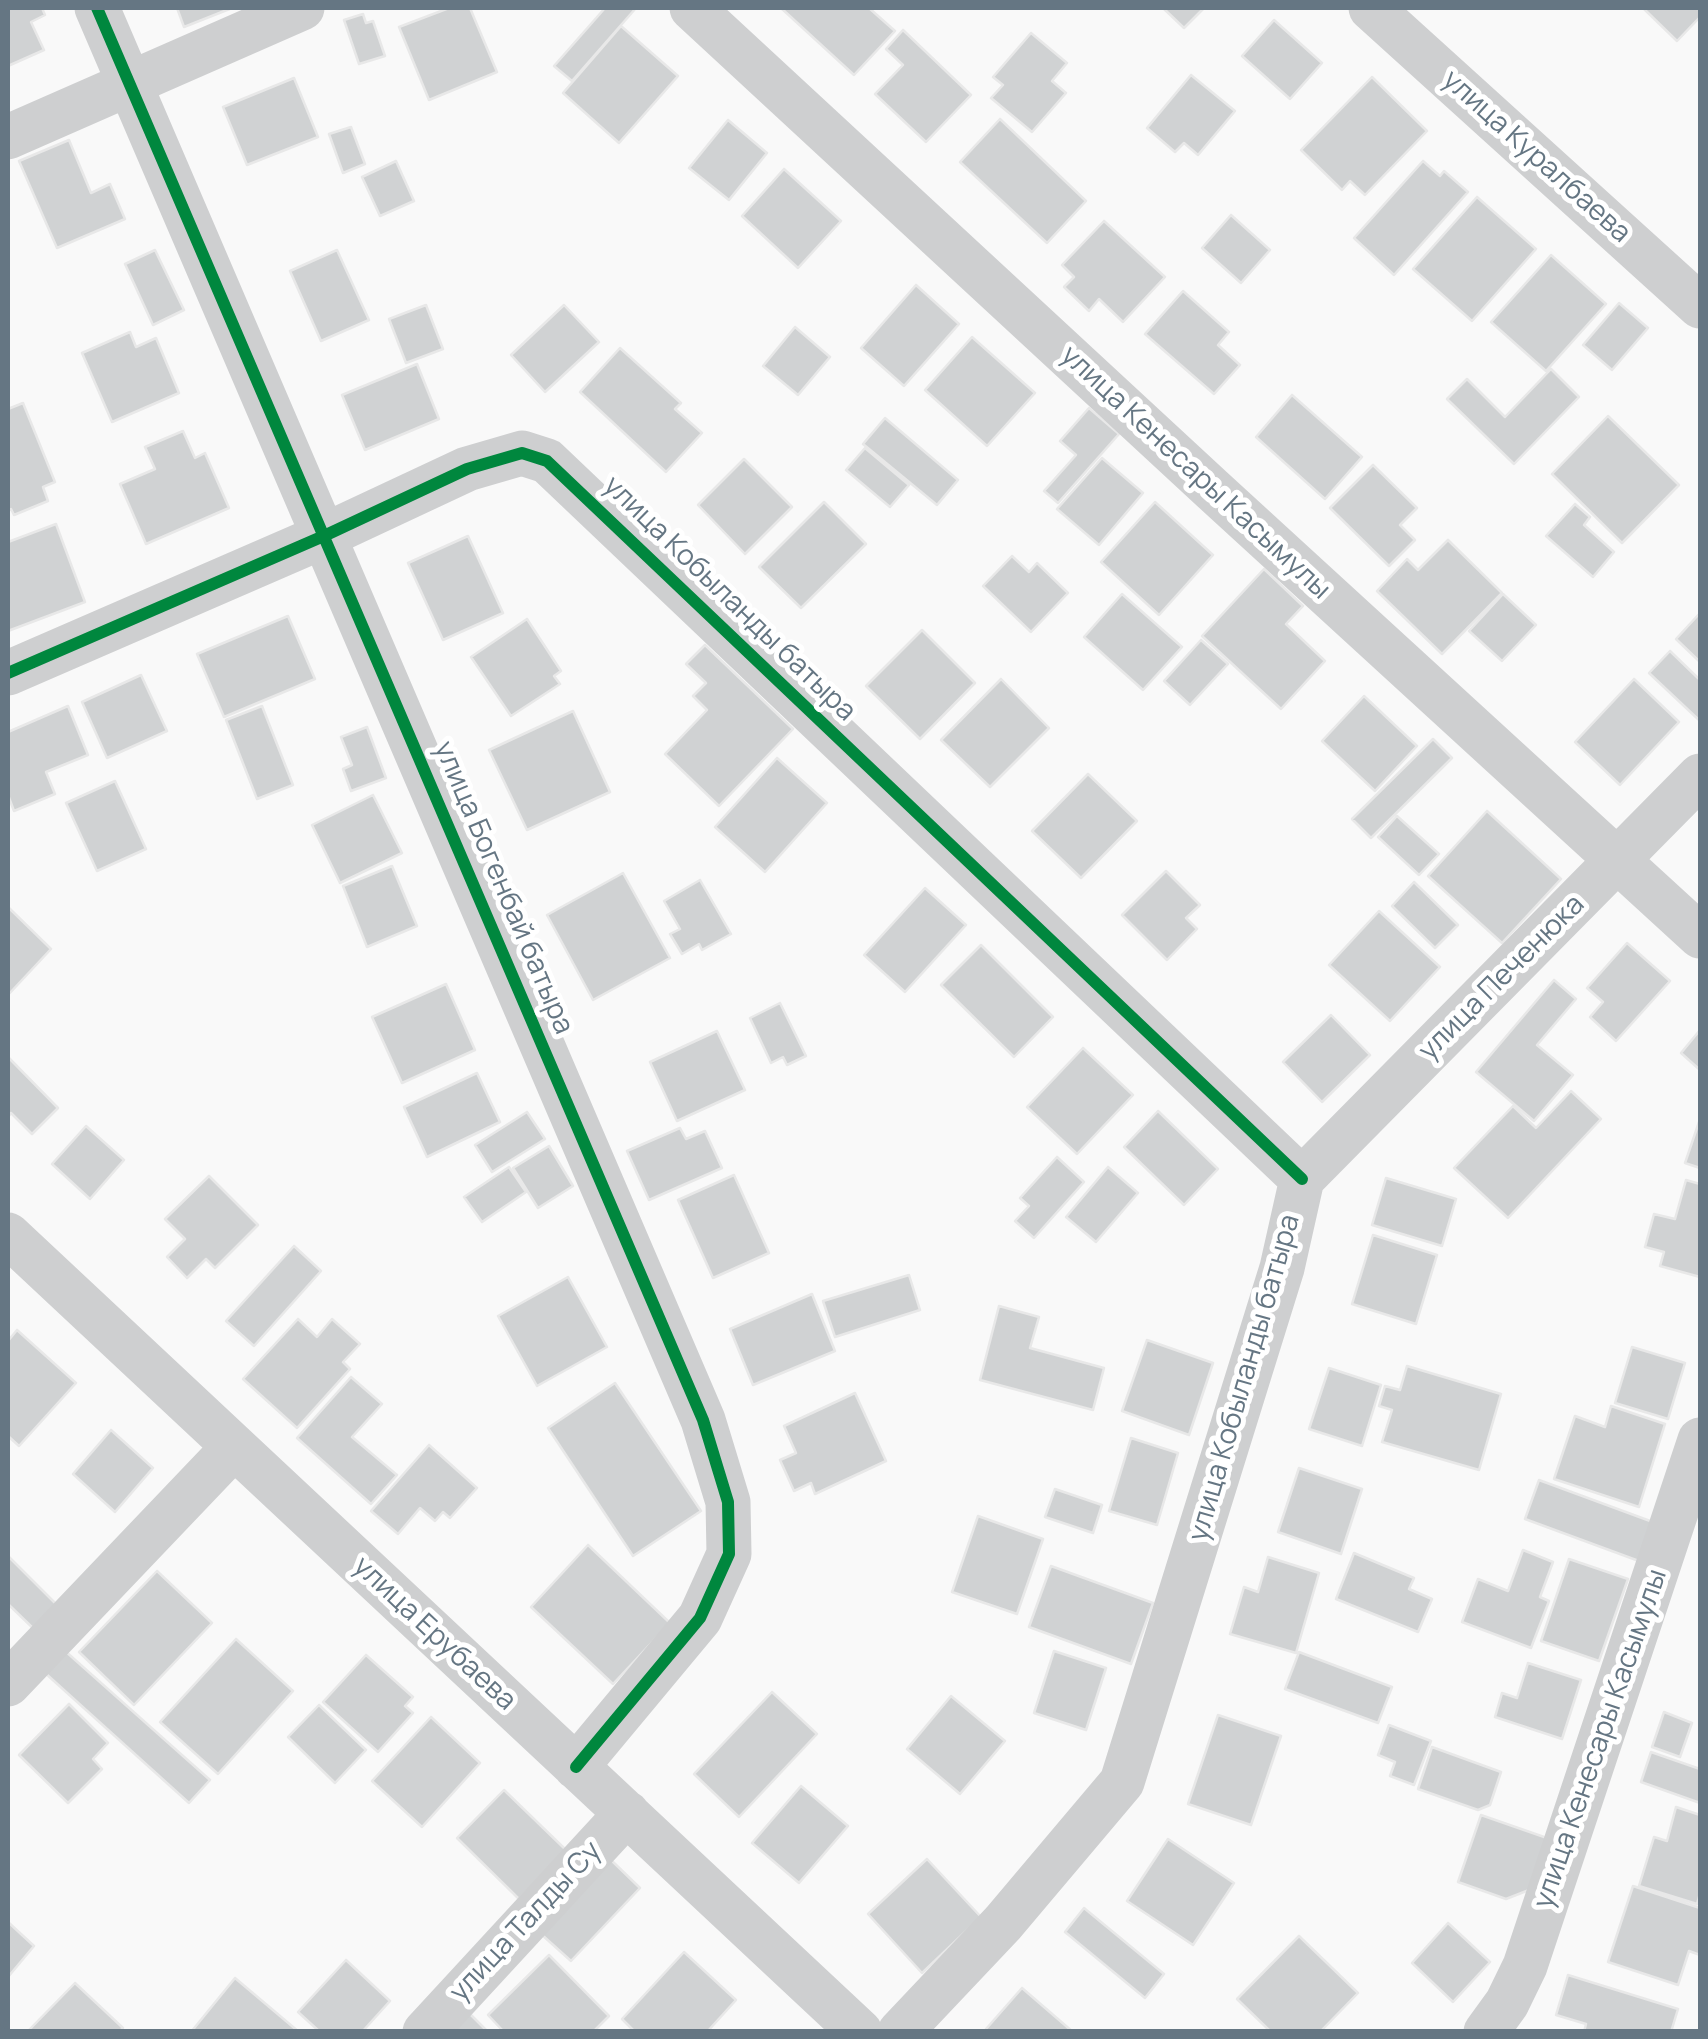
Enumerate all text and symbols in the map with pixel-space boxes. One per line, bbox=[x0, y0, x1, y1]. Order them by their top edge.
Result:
street label: улица Куралбаева bbox=[1435, 64, 1637, 250]
street label: улица Кенесары Касымулы bbox=[1053, 339, 1337, 607]
street label: улица Кобыланды батыра bbox=[596, 469, 862, 729]
street label: улица Богенбай батыра bbox=[426, 737, 580, 1039]
street label: улица Печенюка bbox=[1412, 888, 1592, 1068]
street label: улица Кобыланды батыра bbox=[1182, 1211, 1308, 1545]
street label: улица Ерубаева bbox=[346, 1550, 522, 1718]
street label: улица Кенесары Касымулы bbox=[1527, 1565, 1675, 1913]
street label: улица Талды Су bbox=[443, 1835, 609, 2009]

